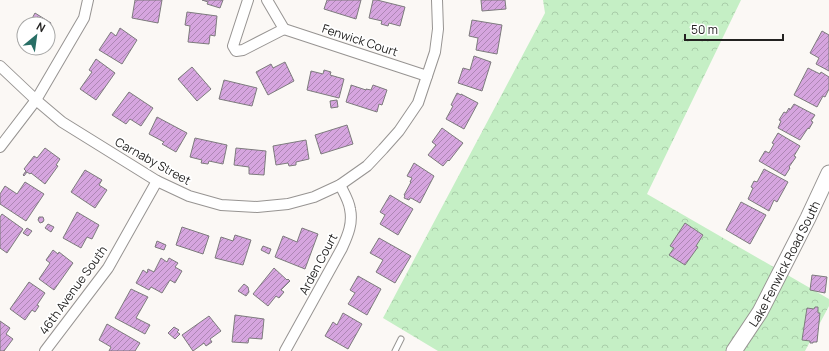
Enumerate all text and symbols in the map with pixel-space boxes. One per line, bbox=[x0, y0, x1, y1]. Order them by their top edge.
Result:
north arrow bbox=[16, 16, 56, 56]
scale bar bbox=[685, 16, 783, 42]
text: N bbox=[34, 18, 48, 35]
street label: Fenwick Court bbox=[320, 20, 400, 60]
text: 50 m bbox=[691, 21, 718, 38]
street label: Carnaby Street bbox=[112, 133, 194, 189]
street label: Lake Fenwick Road South bbox=[744, 198, 823, 330]
street label: Arden Court bbox=[295, 230, 341, 298]
street label: 46th Avenue South bbox=[35, 242, 111, 338]

